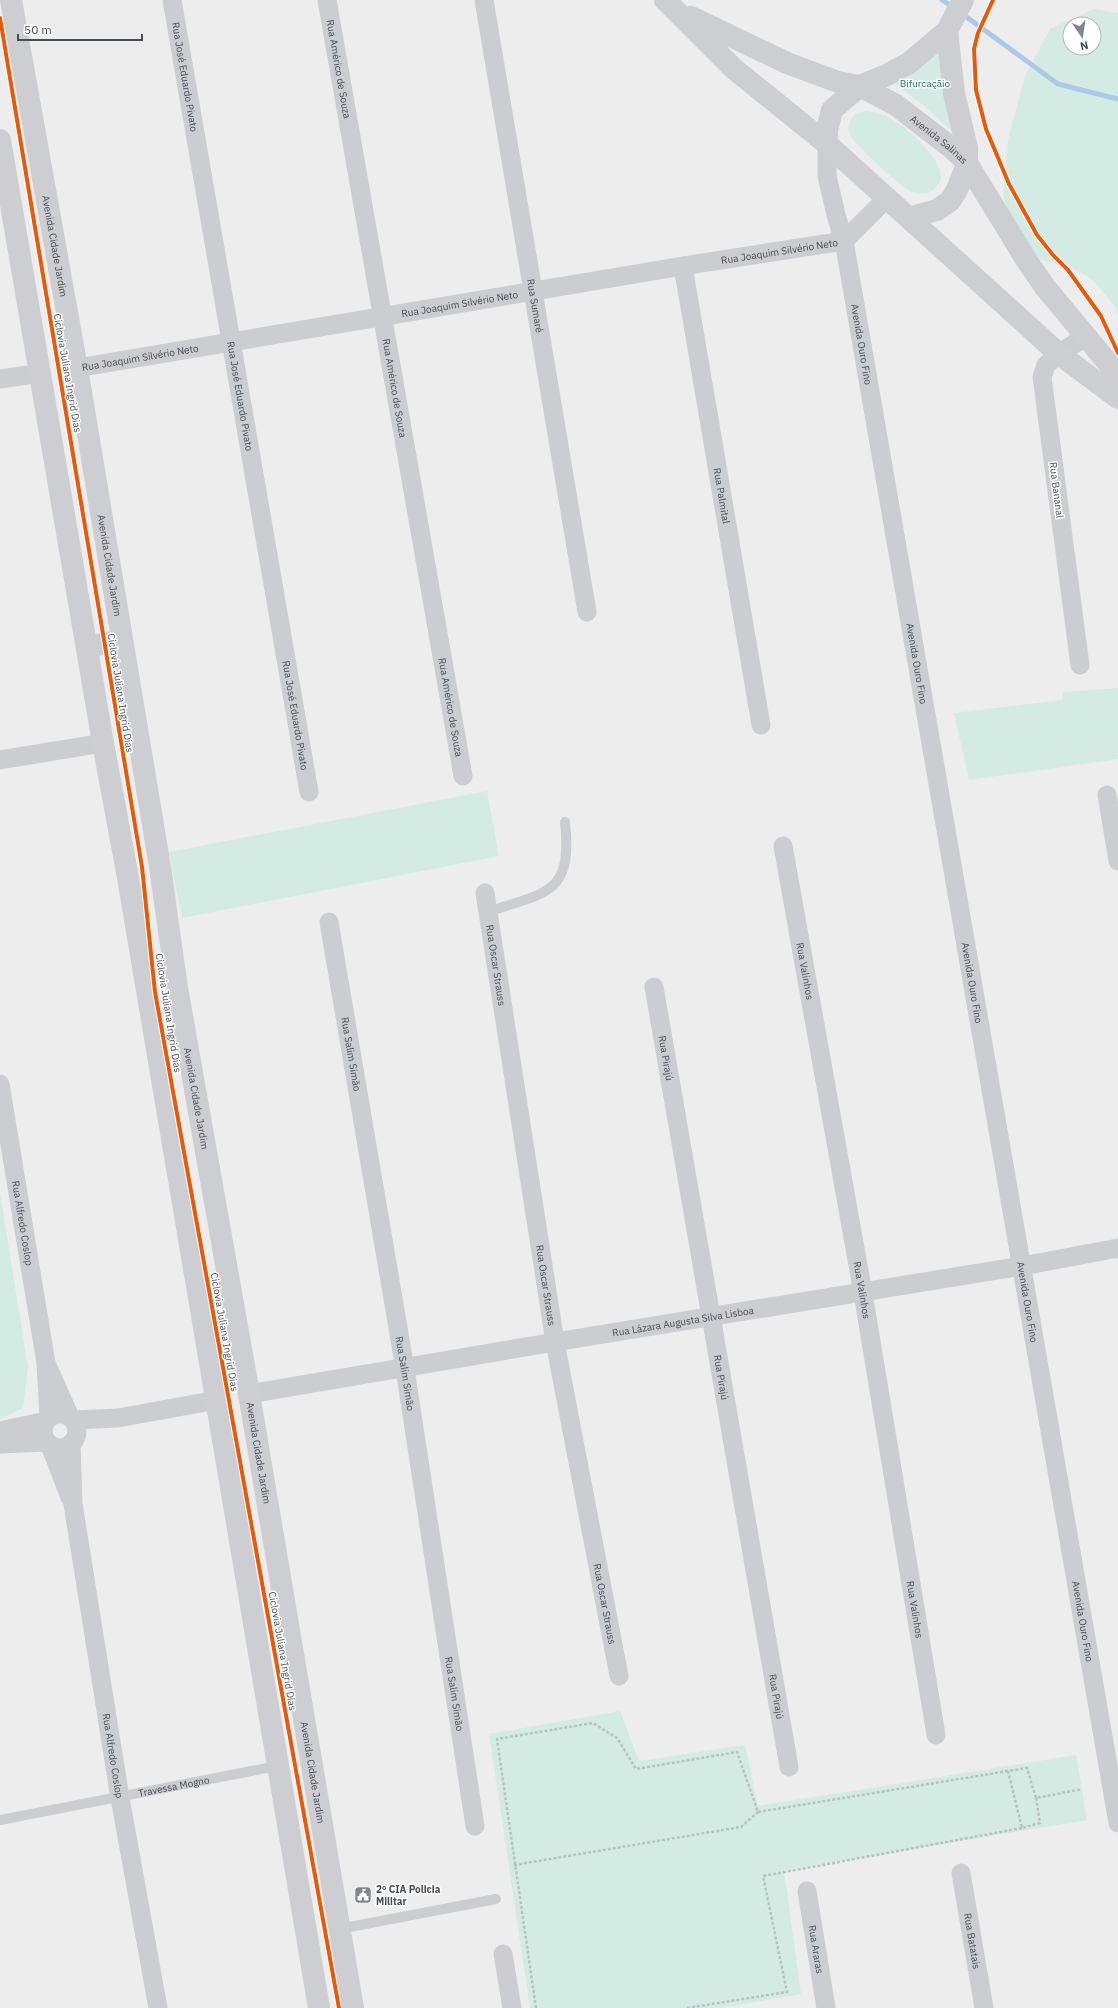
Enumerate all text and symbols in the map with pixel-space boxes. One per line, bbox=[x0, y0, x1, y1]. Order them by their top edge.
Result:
scale bar bbox=[18, 16, 142, 42]
north arrow bbox=[1062, 16, 1102, 56]
street label: Rua Américo de Souza bbox=[324, 18, 354, 120]
street label: Rua José Eduardo Pivato bbox=[169, 21, 201, 133]
text: 50 m bbox=[24, 22, 52, 37]
text: N bbox=[1079, 38, 1090, 53]
park label: Bifurcaçãio bbox=[900, 77, 951, 90]
street label: Avenida Salinas bbox=[907, 112, 970, 167]
street label: Avenida Cidade Jardim bbox=[39, 194, 70, 298]
street label: Rua Joaquim Silvério Neto bbox=[720, 236, 839, 267]
street label: Rua Sumaré bbox=[524, 278, 546, 334]
street label: Rua Joaquim Silvério Neto bbox=[400, 288, 519, 320]
street label: Avenida Ouro Fino bbox=[848, 303, 875, 386]
street label: Ciclovia Juliana Ingrid Dias bbox=[51, 313, 84, 434]
street label: Rua Américo de Souza bbox=[379, 338, 410, 439]
street label: Rua José Eduardo Pivato bbox=[224, 340, 256, 452]
street label: Rua Joaquim Silvério Neto bbox=[81, 342, 200, 374]
street label: Rua Bananal bbox=[1047, 461, 1066, 519]
street label: Rua Palmital bbox=[710, 467, 733, 525]
street label: Avenida Cidade Jardim bbox=[94, 514, 124, 617]
street label: Avenida Ouro Fino bbox=[903, 622, 930, 705]
street label: Ciclovia Juliana Ingrid Dias bbox=[105, 633, 136, 754]
street label: Rua Américo de Souza bbox=[435, 657, 466, 759]
street label: Rua José Eduardo Pivato bbox=[279, 660, 311, 772]
street label: Rua Oscar Strauss bbox=[483, 924, 508, 1007]
street label: Rua Valinhos bbox=[793, 941, 816, 1001]
street label: Avenida Ouro Fino bbox=[959, 941, 985, 1025]
street label: Ciclovia Juliana Ingrid Dias bbox=[153, 953, 184, 1074]
street label: Rua Salim Simão bbox=[338, 1016, 364, 1093]
street label: Rua Pirajú bbox=[655, 1034, 676, 1082]
street label: Avenida Cidade Jardim bbox=[181, 1047, 211, 1150]
street label: Rua Alfredo Coslop bbox=[9, 1180, 36, 1267]
street label: Rua Oscar Strauss bbox=[533, 1244, 558, 1327]
street label: Rua Valinhos bbox=[850, 1260, 873, 1320]
street label: Avenida Ouro Fino bbox=[1014, 1261, 1041, 1344]
street label: Ciclovia Juliana Ingrid Dias bbox=[208, 1272, 241, 1393]
street label: Rua Lázara Augusta Silva Lisboa bbox=[611, 1304, 755, 1340]
street label: Rua Salim Simão bbox=[393, 1335, 417, 1412]
street label: Rua Pirajú bbox=[711, 1354, 731, 1401]
street label: Avenida Cidade Jardim bbox=[243, 1401, 273, 1505]
street label: Rua Oscar Strauss bbox=[591, 1562, 619, 1645]
street label: Rua Valinhos bbox=[904, 1580, 926, 1640]
street label: Avenida Ouro Fino bbox=[1069, 1580, 1096, 1663]
street label: Ciclovia Juliana Ingrid Dias bbox=[266, 1591, 299, 1712]
street label: Rua Salim Simão bbox=[442, 1656, 466, 1732]
street label: Rua Pirajú bbox=[766, 1673, 787, 1720]
street label: Rua Alfredo Coslop bbox=[100, 1712, 126, 1800]
street label: Avenida Cidade Jardim bbox=[298, 1721, 328, 1824]
street label: Travessa Mogno bbox=[137, 1773, 211, 1800]
place label: 2º CIA Policia Militar bbox=[376, 1883, 441, 1908]
public building icon: 2º CIA Policia Militar bbox=[353, 1885, 373, 1905]
street label: Rua Batatais bbox=[961, 1912, 983, 1970]
street label: Rua Araras bbox=[806, 1924, 826, 1975]

